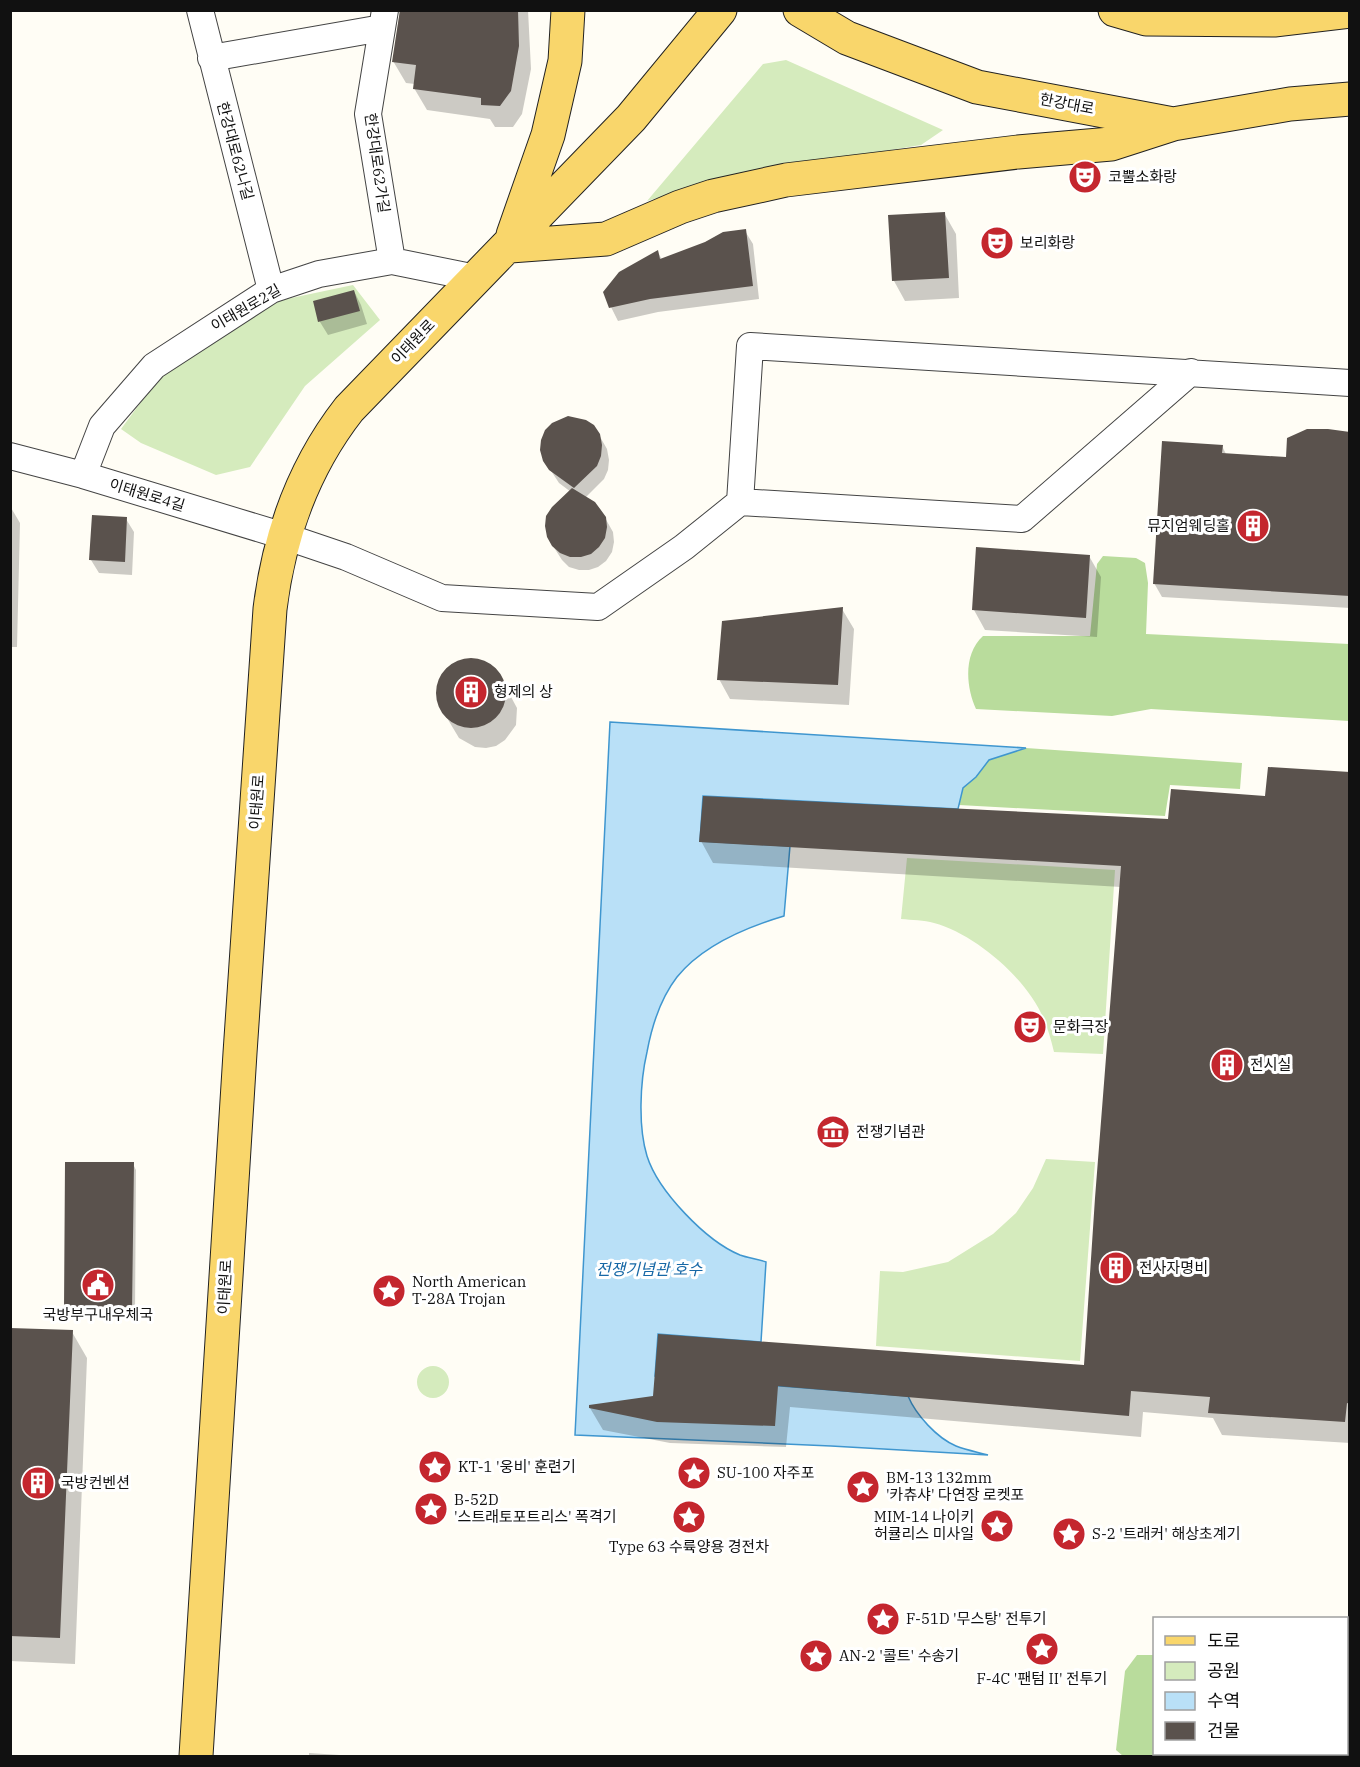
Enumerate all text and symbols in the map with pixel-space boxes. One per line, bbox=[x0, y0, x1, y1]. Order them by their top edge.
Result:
street label: 한강대로 bbox=[1038, 89, 1096, 118]
street label: 한강대로62나길 bbox=[213, 100, 258, 202]
street label: 한강대로62가길 bbox=[361, 112, 394, 214]
theatre icon: 코뿔소화랑 bbox=[1067, 159, 1103, 195]
place label: 코뿔소화랑 bbox=[1108, 167, 1177, 186]
theatre icon: 보리화랑 bbox=[979, 225, 1015, 261]
place label: 보리화랑 bbox=[1020, 233, 1075, 252]
street label: 이태원로2길 bbox=[207, 280, 284, 335]
street label: 이태원로 bbox=[387, 315, 439, 368]
street label: 이태원로4길 bbox=[107, 474, 187, 515]
building icon: 뮤지엄웨딩홀 bbox=[1235, 508, 1271, 544]
place label: 뮤지엄웨딩홀 bbox=[1147, 516, 1230, 535]
building icon: 형제의 상 bbox=[453, 674, 489, 710]
place label: 형제의 상 bbox=[494, 682, 553, 701]
street label: 이태원로 bbox=[245, 774, 268, 830]
theatre icon: 문화극장 bbox=[1012, 1009, 1048, 1045]
place label: 문화극장 bbox=[1053, 1017, 1108, 1036]
building icon: 전시실 bbox=[1209, 1047, 1245, 1083]
place label: 전시실 bbox=[1250, 1055, 1291, 1074]
museum icon: 전쟁기념관 bbox=[815, 1114, 851, 1150]
place label: 전쟁기념관 bbox=[856, 1122, 925, 1141]
building icon: 전사자명비 bbox=[1098, 1250, 1134, 1286]
place label: 전사자명비 bbox=[1139, 1258, 1208, 1277]
street label: 이태원로 bbox=[214, 1259, 235, 1315]
water label: 전쟁기념관 호수 bbox=[596, 1259, 703, 1279]
public building icon: 국방부구내우체국 bbox=[80, 1267, 116, 1303]
place label: North American T-28A Trojan bbox=[412, 1272, 527, 1308]
place icon: North American T-28A Trojan bbox=[371, 1273, 407, 1309]
place label: 국방부구내우체국 bbox=[43, 1305, 153, 1324]
place icon: KT-1 '웅비' 훈련기 bbox=[417, 1449, 453, 1485]
place icon: SU-100 자주포 bbox=[676, 1455, 712, 1491]
place label: KT-1 '웅비' 훈련기 bbox=[458, 1457, 576, 1476]
place label: SU-100 자주포 bbox=[717, 1463, 814, 1482]
building icon: 국방컨벤션 bbox=[20, 1465, 56, 1501]
place label: BM-13 132mm '카츄샤' 다연장 로켓포 bbox=[886, 1468, 1024, 1504]
place icon: BM-13 132mm '카츄샤' 다연장 로켓포 bbox=[845, 1469, 881, 1505]
place label: 국방컨벤션 bbox=[61, 1473, 130, 1492]
place label: B-52D '스트래토포트리스' 폭격기 bbox=[454, 1490, 617, 1526]
place icon: B-52D '스트래토포트리스' 폭격기 bbox=[413, 1491, 449, 1527]
place icon: Type 63 수륙양용 경전차 bbox=[671, 1499, 707, 1535]
place label: MIM-14 나이키 허큘리스 미사일 bbox=[874, 1507, 974, 1543]
place icon: MIM-14 나이키 허큘리스 미사일 bbox=[979, 1508, 1015, 1544]
place icon: S-2 '트래커' 해상초계기 bbox=[1051, 1516, 1087, 1552]
place label: S-2 '트래커' 해상초계기 bbox=[1092, 1524, 1240, 1543]
place label: Type 63 수륙양용 경전차 bbox=[609, 1537, 769, 1556]
place icon: F-51D '무스탕' 전투기 bbox=[865, 1601, 901, 1637]
place label: F-51D '무스탕' 전투기 bbox=[906, 1609, 1047, 1628]
legend bbox=[1153, 1617, 1348, 1755]
text: 도로 bbox=[1207, 1629, 1240, 1652]
place icon: F-4C '팬텀 II' 전투기 bbox=[1024, 1631, 1060, 1667]
place icon: AN-2 '콜트' 수송기 bbox=[798, 1638, 834, 1674]
place label: AN-2 '콜트' 수송기 bbox=[839, 1646, 959, 1665]
text: 공원 bbox=[1207, 1659, 1240, 1682]
place label: F-4C '팬텀 II' 전투기 bbox=[977, 1669, 1107, 1688]
text: 수역 bbox=[1207, 1689, 1240, 1712]
text: 건물 bbox=[1207, 1719, 1240, 1742]

